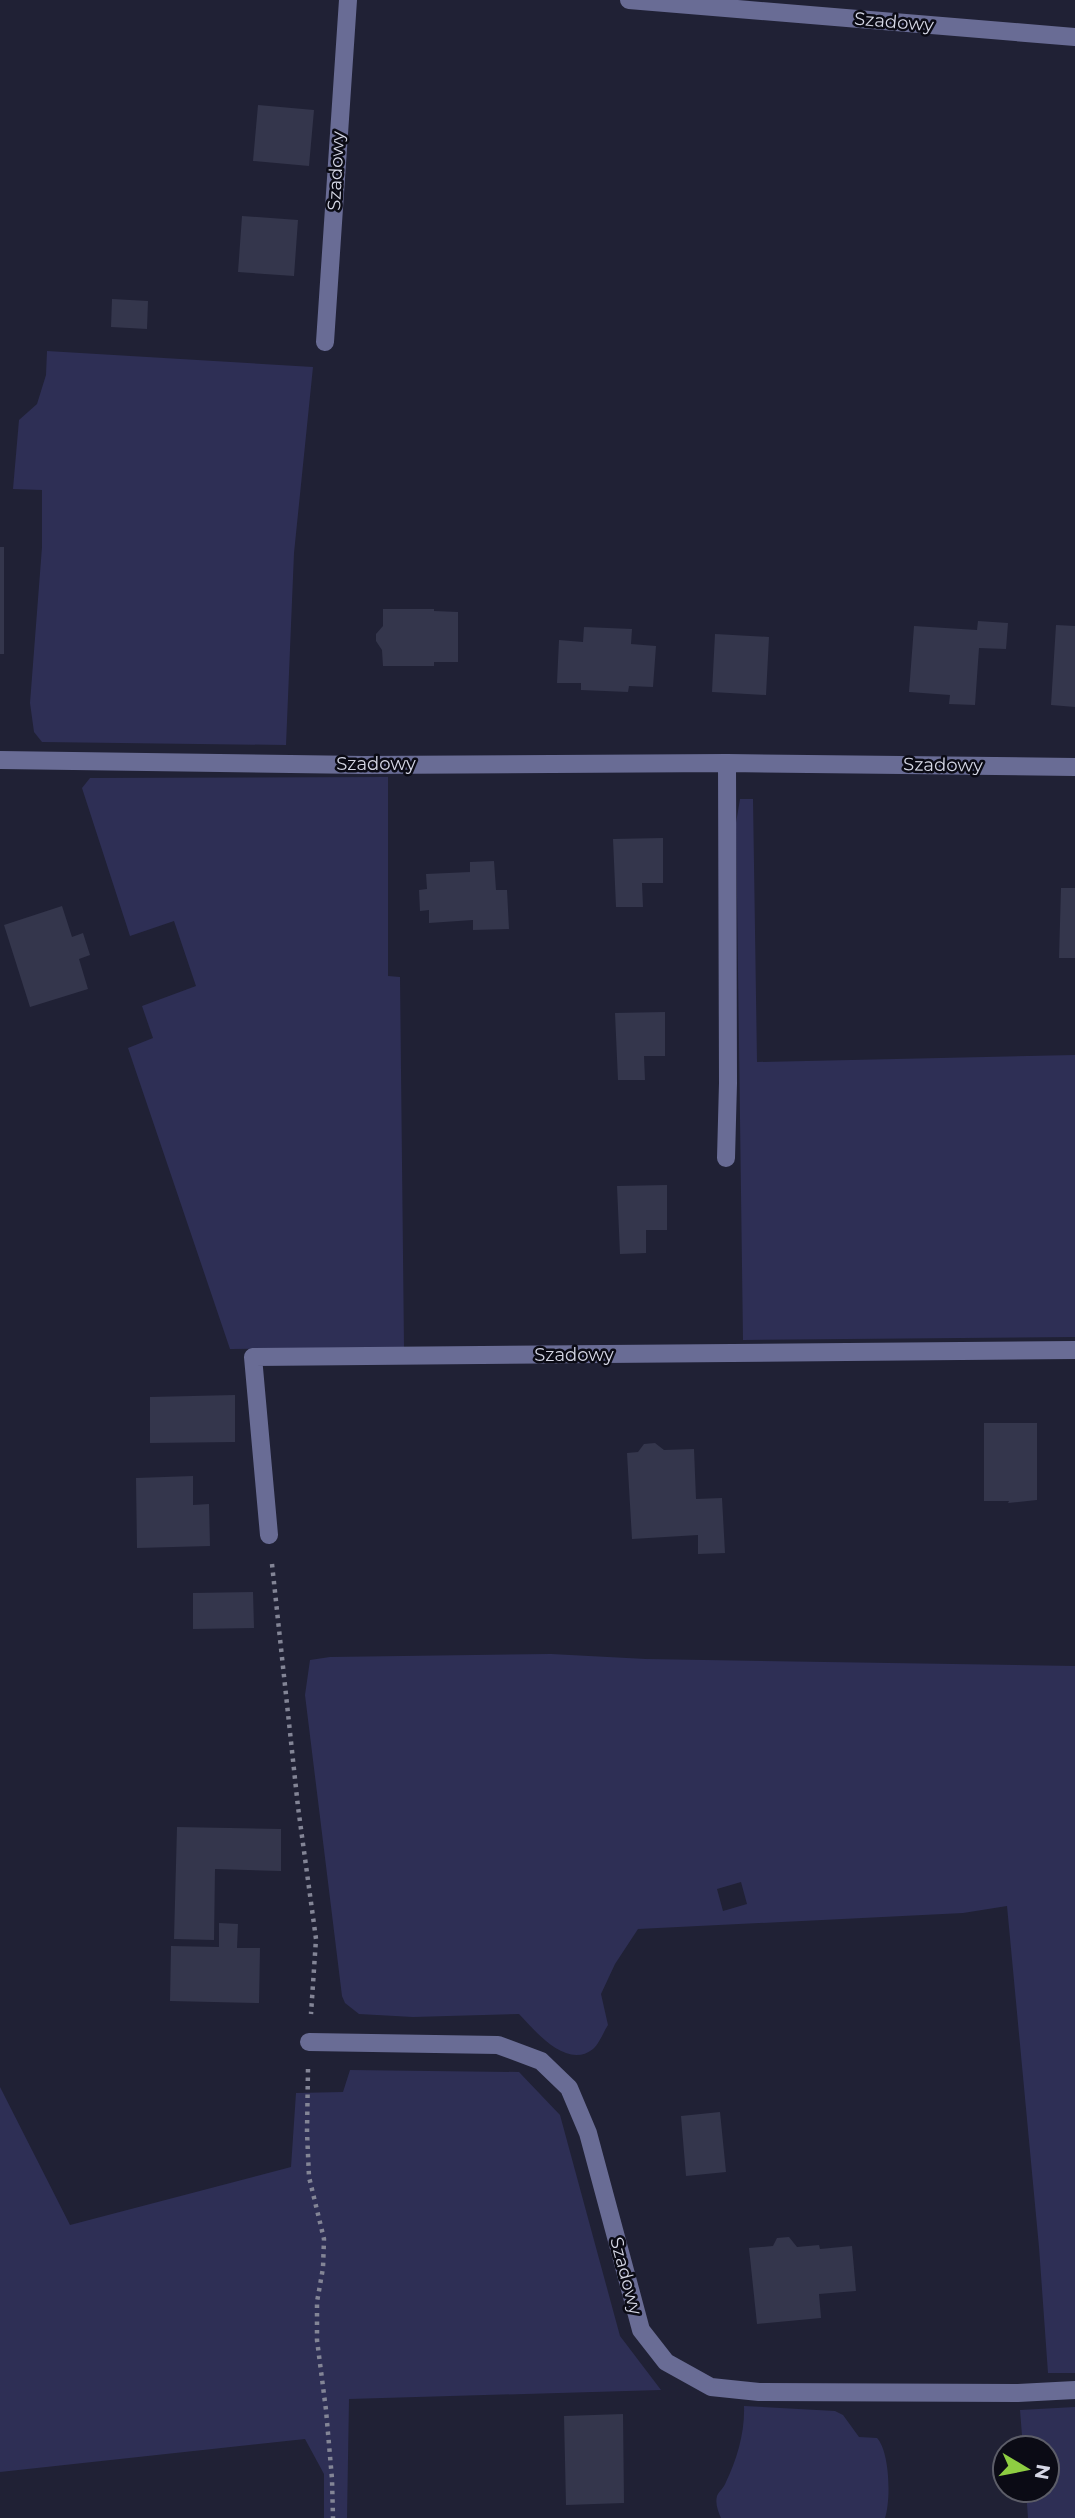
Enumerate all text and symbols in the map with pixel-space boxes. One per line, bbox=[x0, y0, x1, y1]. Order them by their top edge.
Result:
street label: Szadowy bbox=[853, 8, 935, 36]
street label: Szadowy bbox=[323, 130, 349, 211]
street label: Szadowy bbox=[336, 753, 416, 775]
street label: Szadowy bbox=[903, 753, 983, 777]
street label: Szadowy bbox=[534, 1344, 614, 1366]
street label: Szadowy bbox=[605, 2235, 647, 2318]
north arrow bbox=[991, 2434, 1061, 2504]
text: N bbox=[1030, 2462, 1055, 2481]

